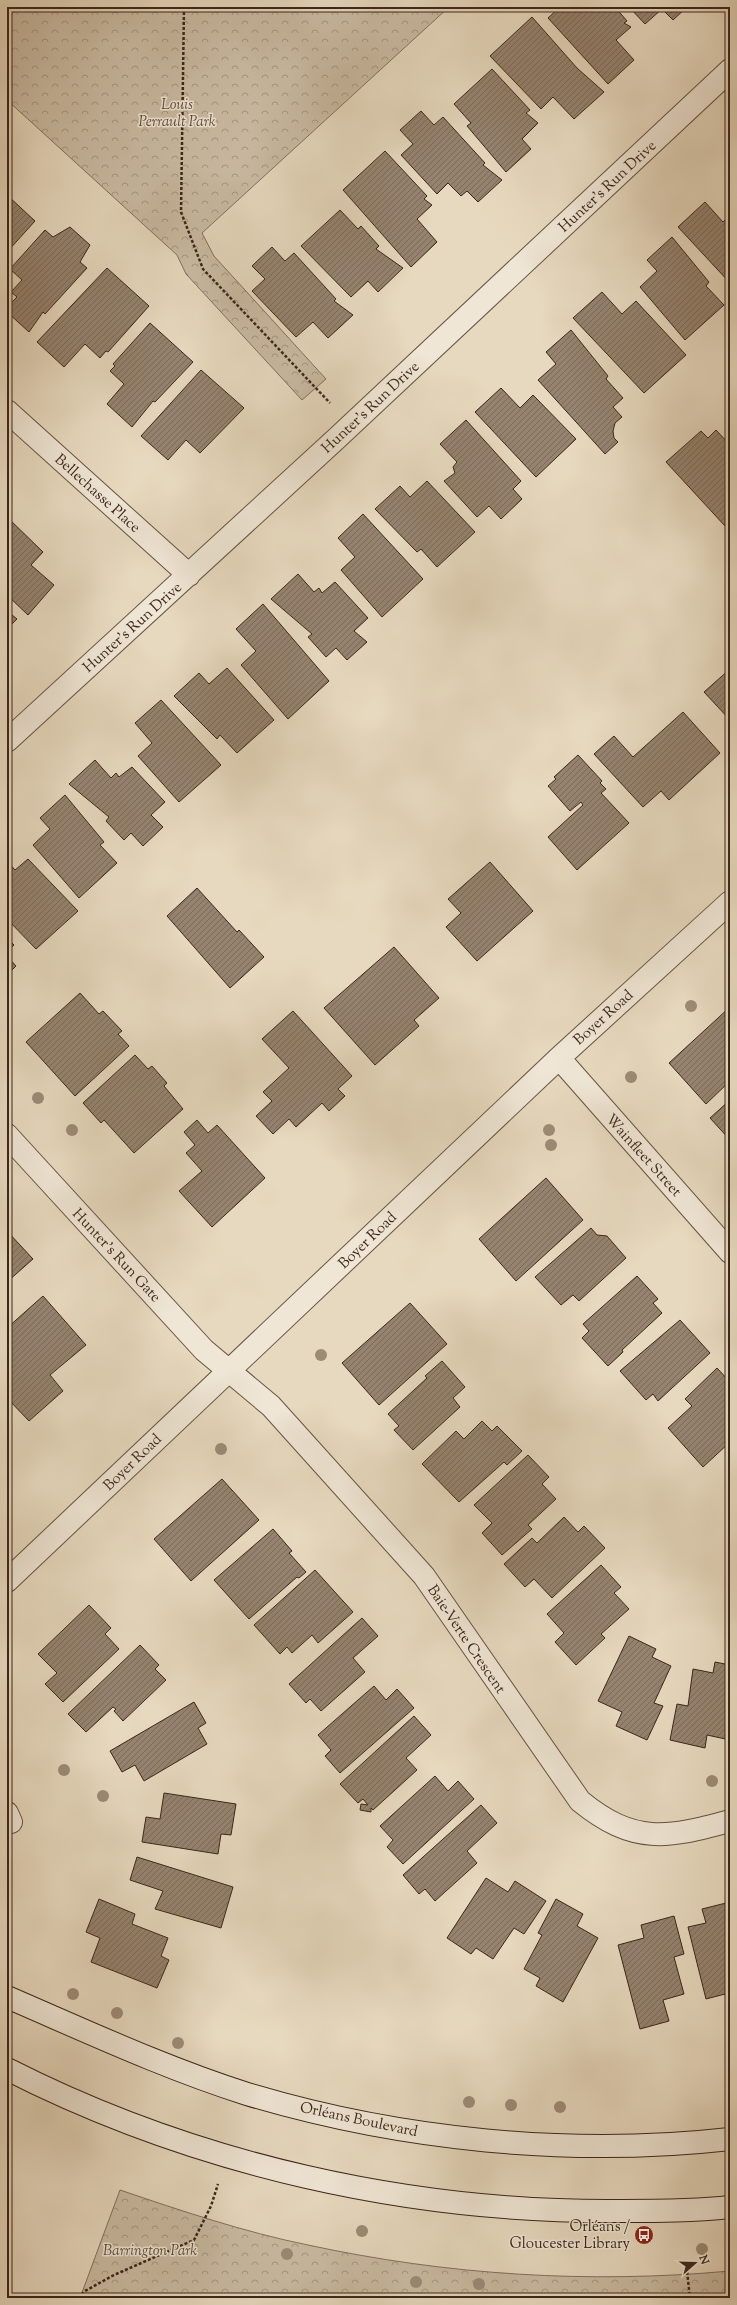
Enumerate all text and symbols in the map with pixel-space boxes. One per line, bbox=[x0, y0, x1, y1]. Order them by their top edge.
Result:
park label: Louis Perrault Park bbox=[139, 95, 216, 133]
street label: Hunter's Run Drive bbox=[555, 136, 662, 238]
street label: Hunter's Run Drive bbox=[318, 357, 425, 459]
street label: Bellechasse Place bbox=[49, 450, 145, 538]
street label: Hunter's Run Drive bbox=[79, 578, 187, 678]
street label: Boyer Road bbox=[570, 985, 639, 1051]
street label: Wainfleet Street bbox=[600, 1110, 686, 1202]
street label: Hunter's Run Gate bbox=[67, 1204, 165, 1308]
street label: Boyer Road bbox=[334, 1207, 402, 1274]
street label: Boyer Road bbox=[99, 1429, 167, 1496]
street label: Baie-Verte Crescent bbox=[421, 1581, 510, 1699]
street label: Orléans Boulevard bbox=[298, 2098, 420, 2143]
place label: Orléans / Gloucester Library bbox=[509, 2217, 631, 2255]
bus stop icon: Orléans / Gloucester Library bbox=[633, 2224, 655, 2246]
park label: Barrington Park bbox=[103, 2241, 197, 2262]
north arrow bbox=[675, 2243, 715, 2283]
text: N bbox=[694, 2252, 713, 2267]

